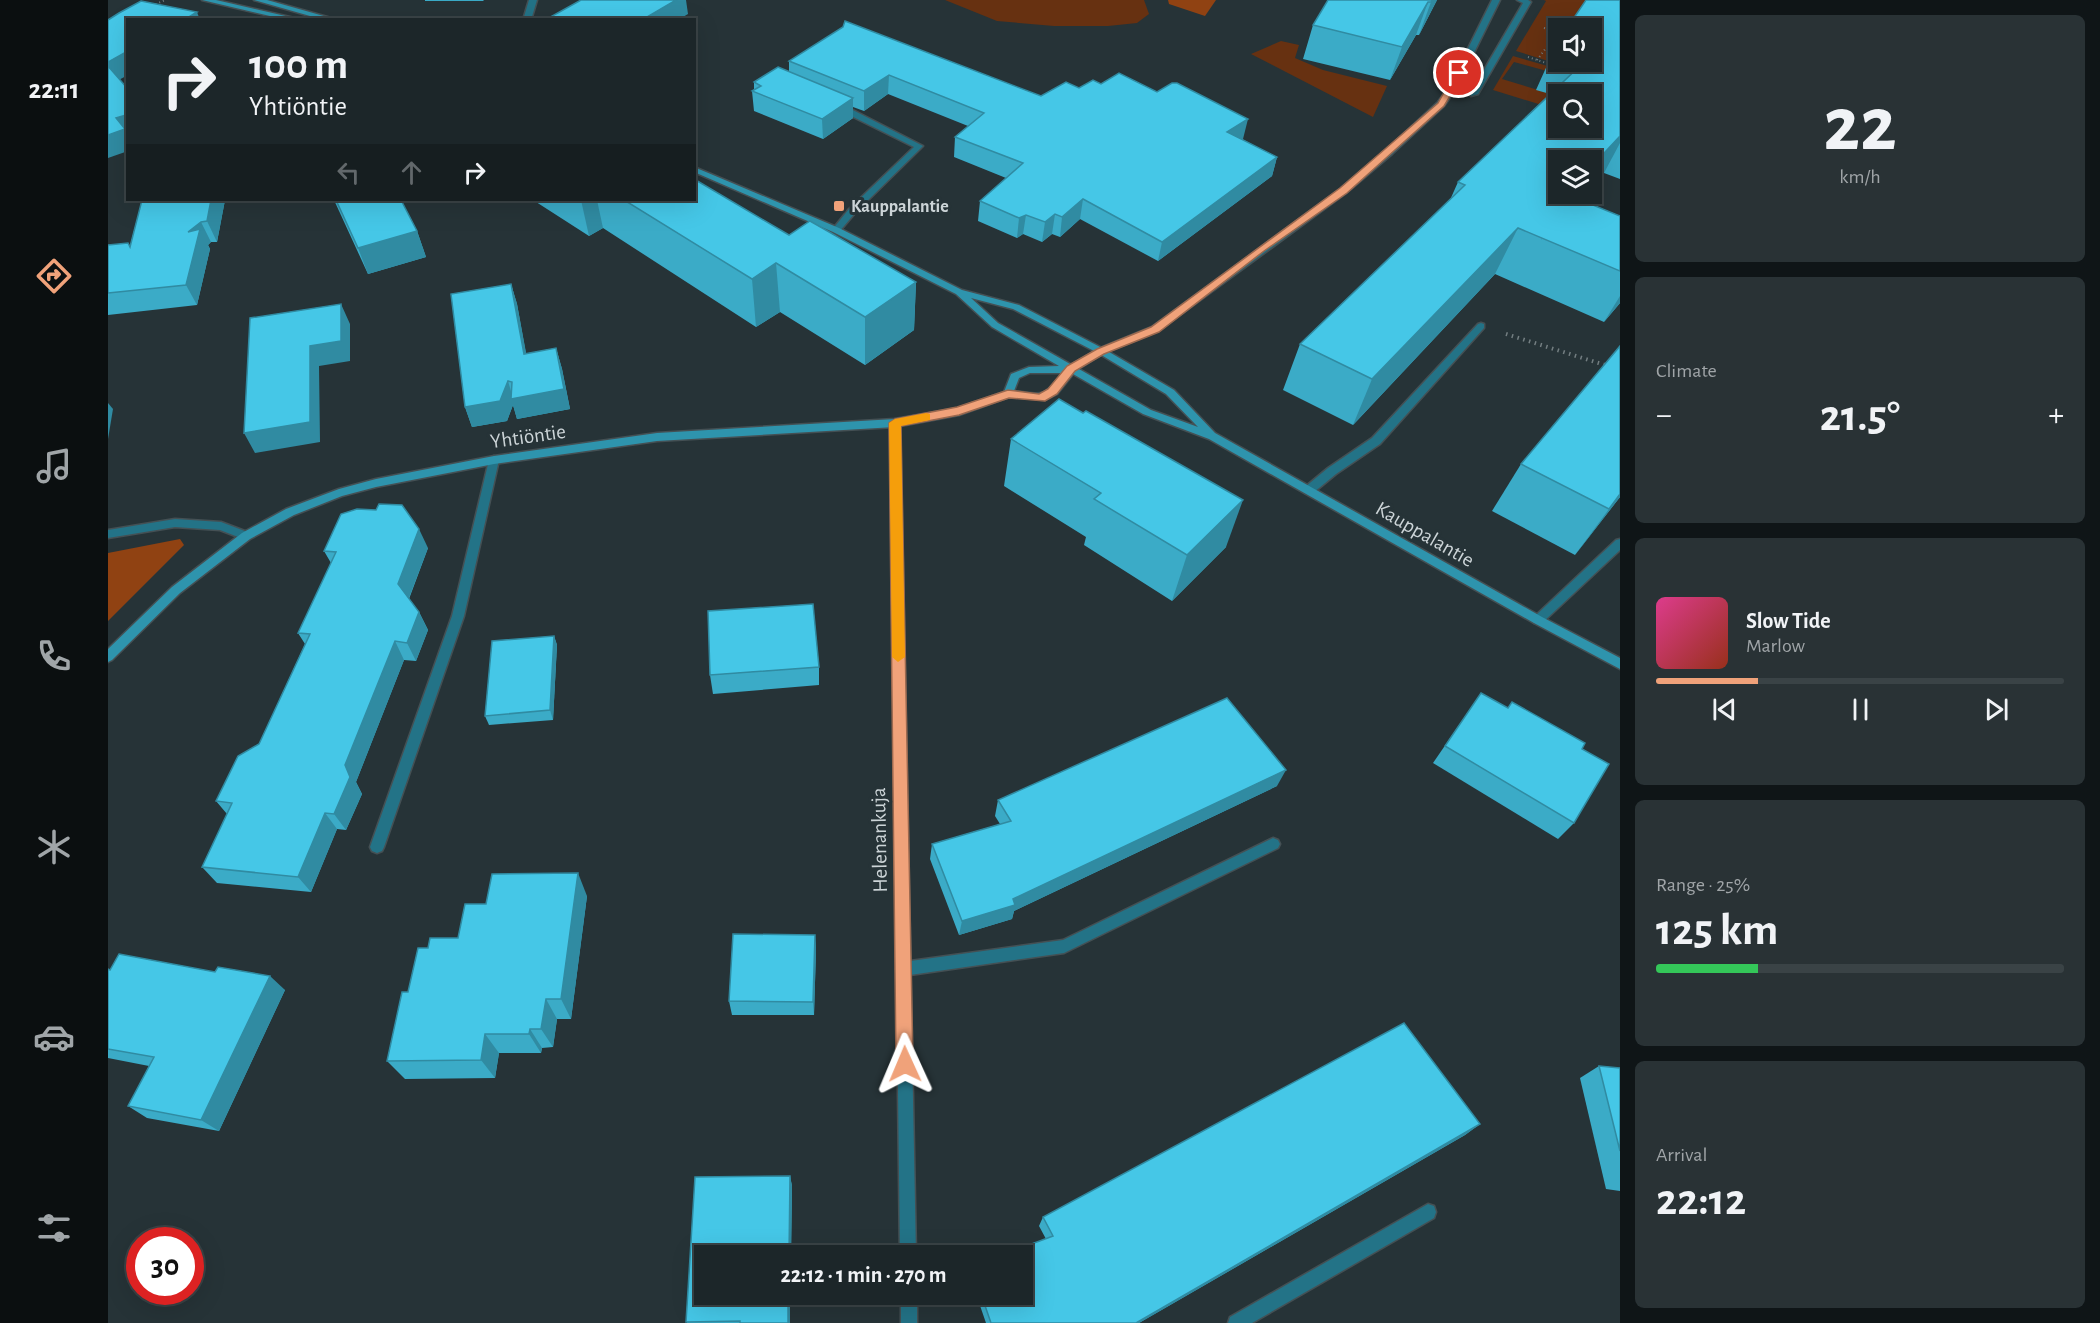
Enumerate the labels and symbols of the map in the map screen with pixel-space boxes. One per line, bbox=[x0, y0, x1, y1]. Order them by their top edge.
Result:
pin bbox=[1433, 47, 1484, 98]
place label: Kauppalantie bbox=[851, 198, 949, 216]
marker: Kauppalantie bbox=[832, 199, 846, 213]
street label: Yhtiöntie bbox=[489, 421, 567, 452]
street label: Kauppalantie bbox=[1372, 498, 1478, 571]
street label: Helenankuja bbox=[868, 787, 891, 893]
position arrow bbox=[873, 1032, 937, 1096]
speed limit sign: 30 bbox=[126, 1227, 204, 1305]

